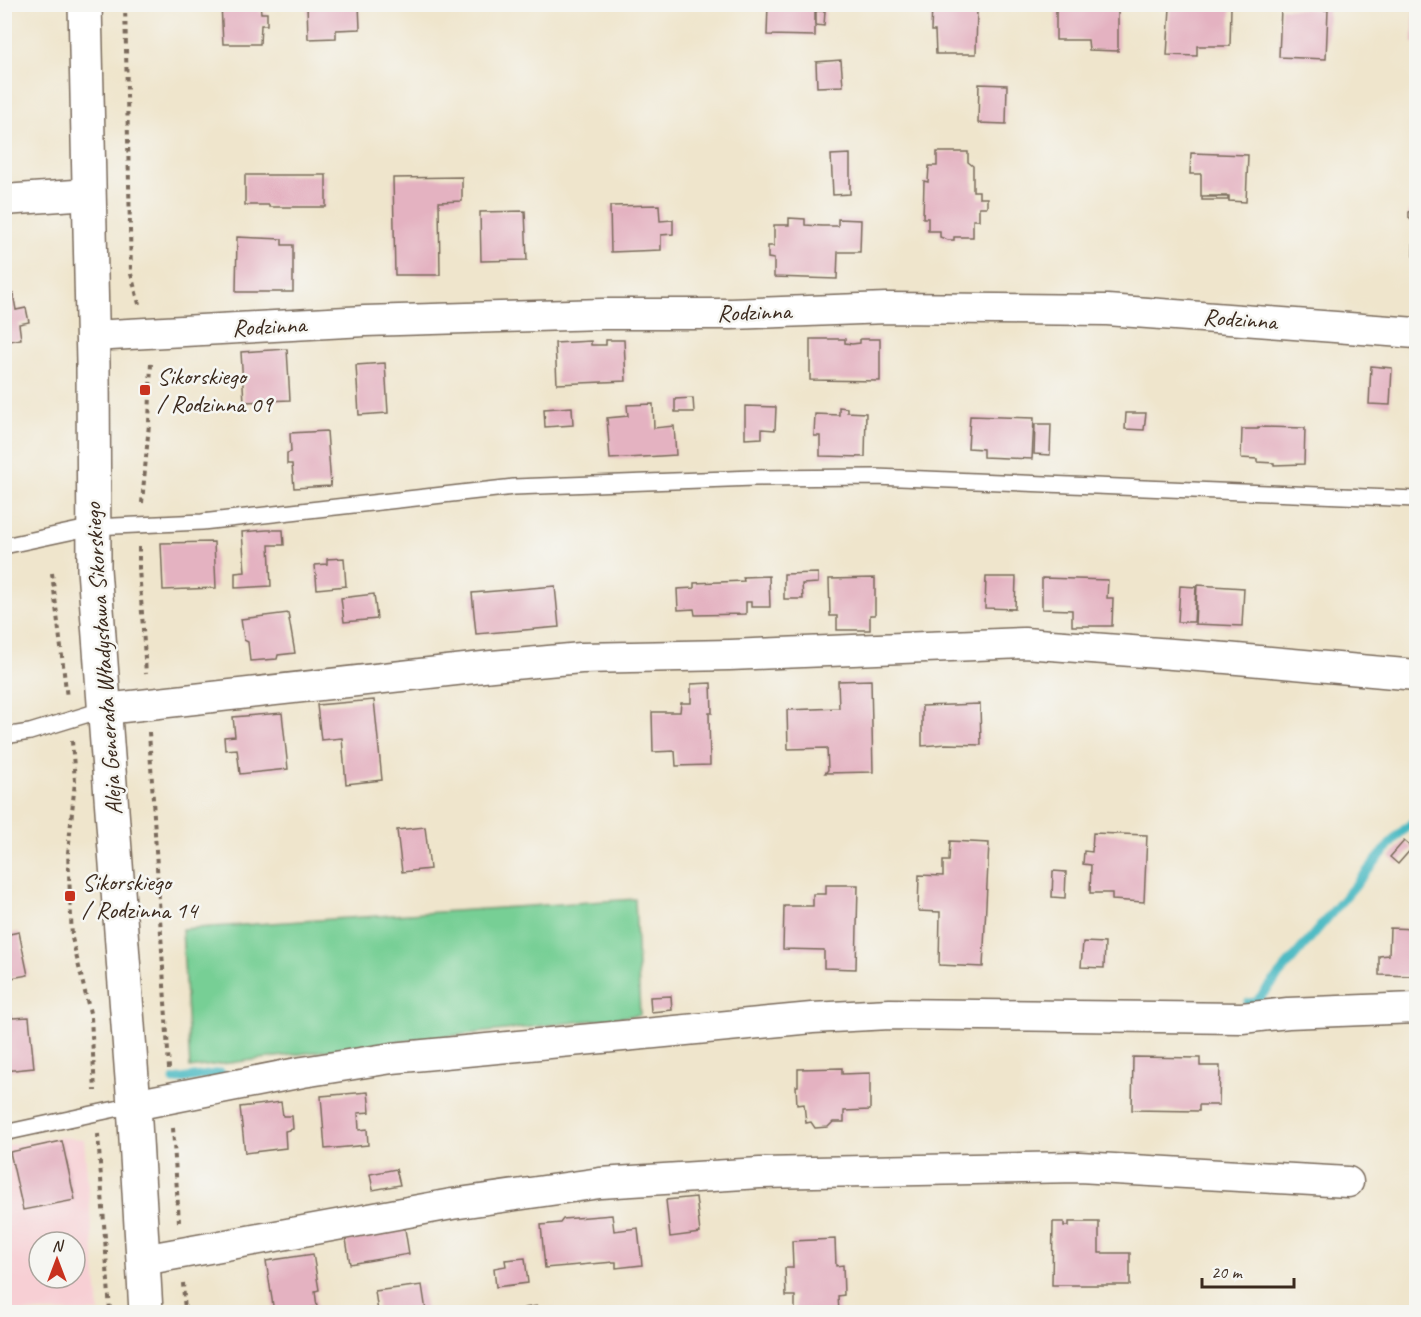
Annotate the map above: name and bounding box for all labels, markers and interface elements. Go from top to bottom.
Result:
street label: Rodzinna [716,296,794,328]
street label: Rodzinna [1202,301,1280,337]
street label: Rodzinna [231,309,309,343]
place label: Sikorskiego / Rodzinna 09 [157,361,274,419]
marker: Sikorskiego / Rodzinna 09 [138,383,152,397]
street label: Aleja Generała Władysława Sikorskiego [77,500,129,816]
place label: Sikorskiego / Rodzinna 14 [82,867,199,925]
marker: Sikorskiego / Rodzinna 14 [63,889,77,903]
north arrow [27,1230,87,1290]
text: N [52,1236,65,1256]
scale bar [1202,1251,1294,1289]
text: 20 m [1211,1261,1244,1283]

